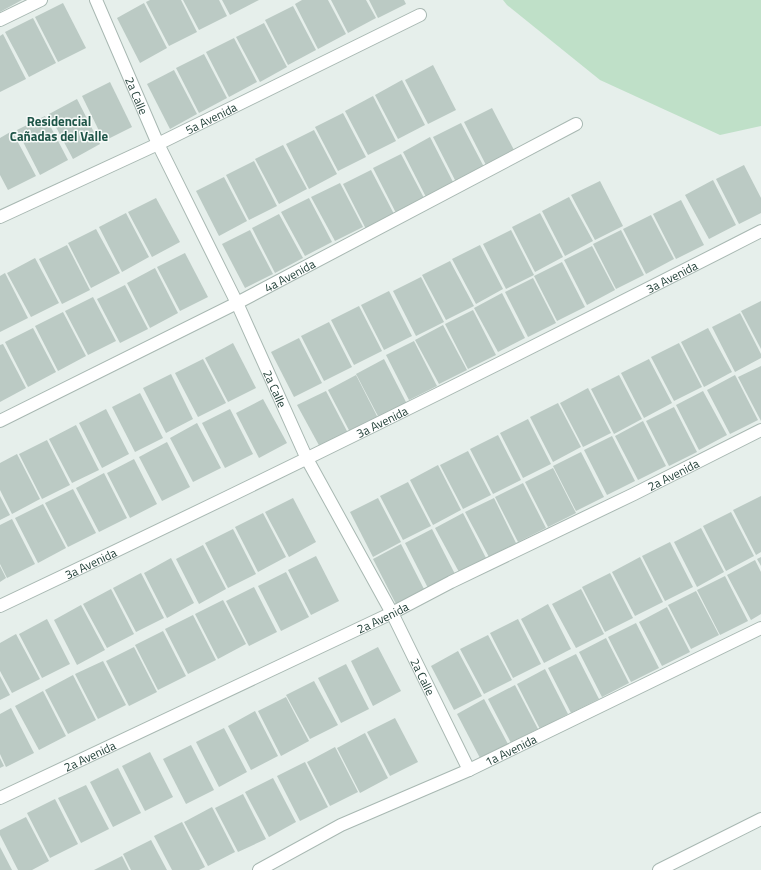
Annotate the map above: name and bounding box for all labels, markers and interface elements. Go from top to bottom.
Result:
street label: 2a Calle [121,74,154,117]
street label: 5a Avenida [182,97,240,139]
district label: Residencial Cañadas del Valle [10,111,109,146]
street label: 4a Avenida [260,254,318,297]
street label: 3a Avenida [642,256,701,298]
street label: 2a Calle [259,367,292,410]
street label: 3a Avenida [353,401,411,442]
street label: 2a Avenida [644,453,702,495]
street label: 3a Avenida [61,543,120,584]
street label: 2a Avenida [353,597,412,638]
street label: 2a Calle [406,655,440,699]
street label: 1a Avenida [481,729,540,771]
street label: 2a Avenida [60,735,119,776]

